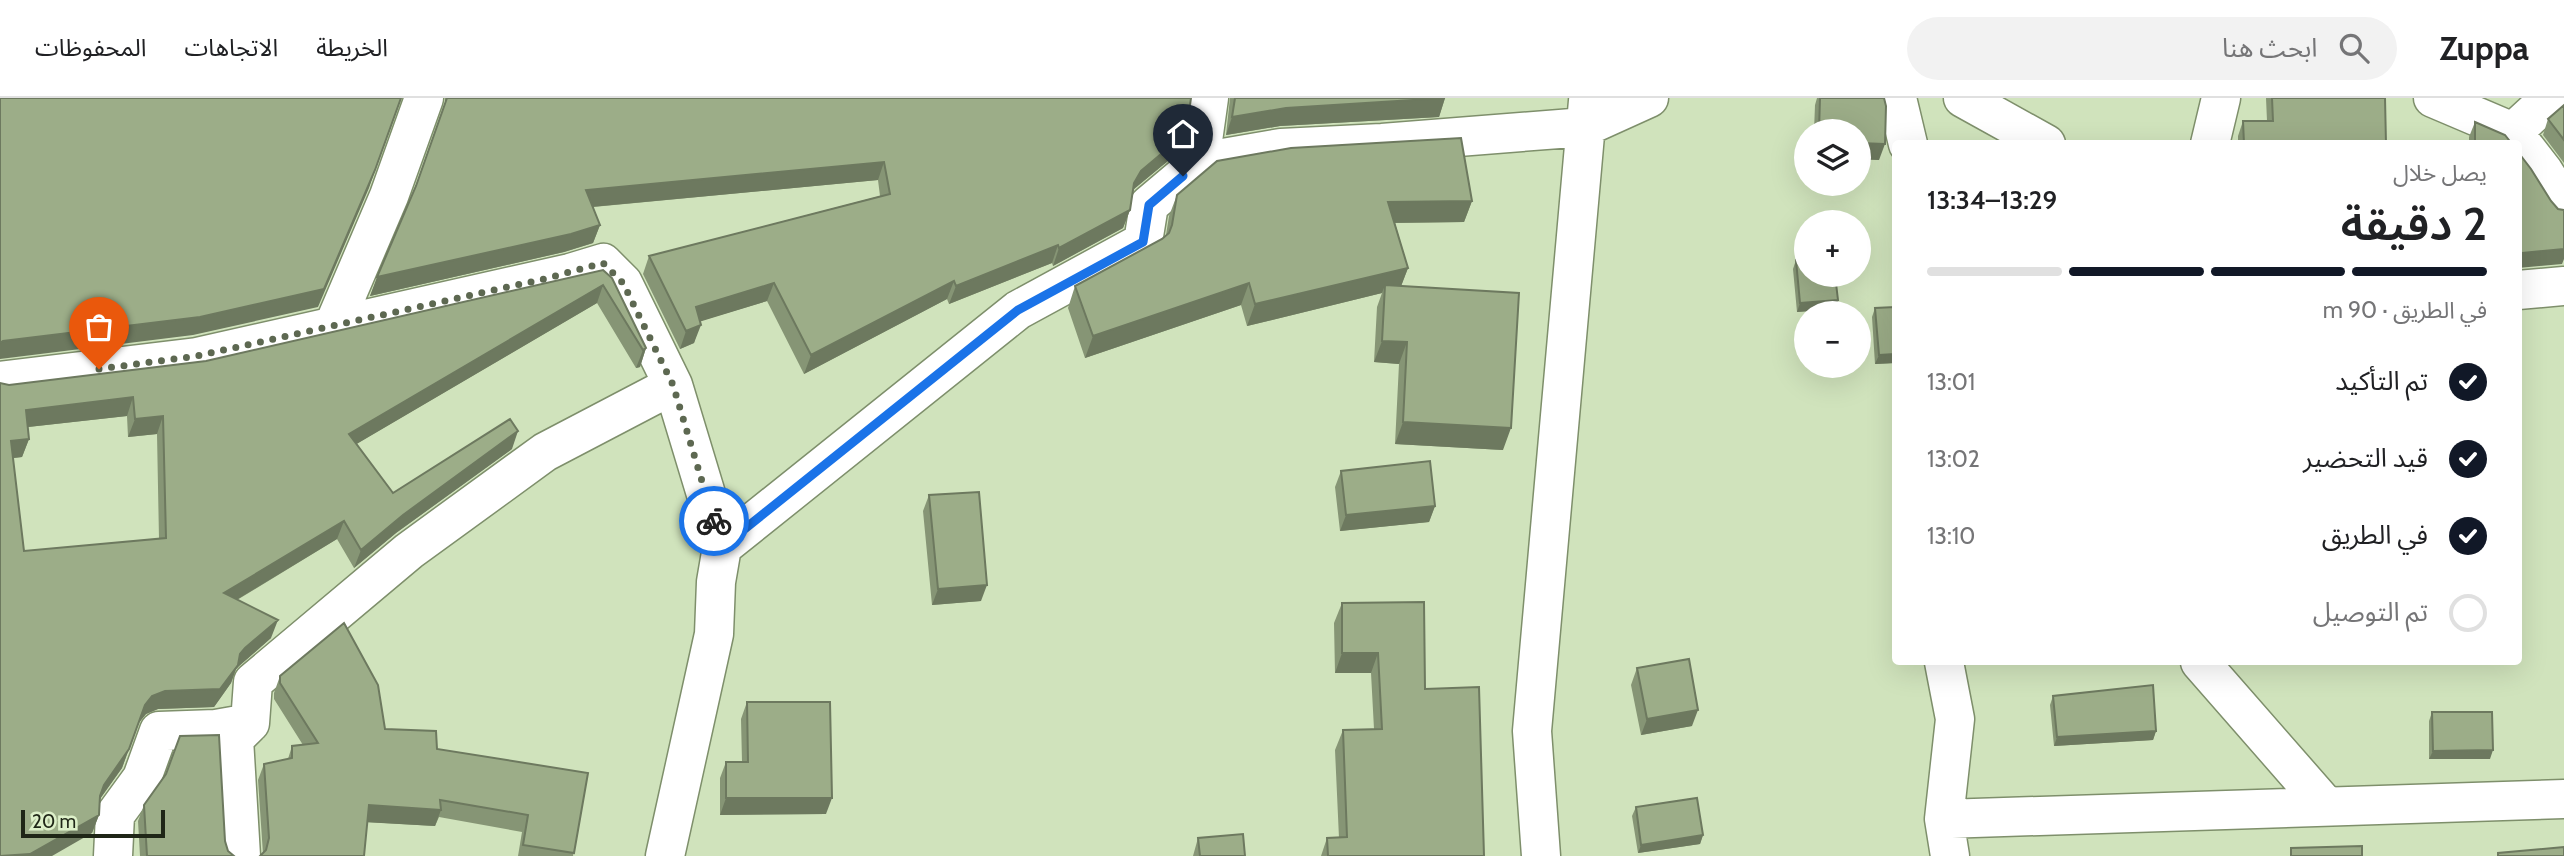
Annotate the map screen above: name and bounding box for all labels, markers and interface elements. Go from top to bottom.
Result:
search box [1907,17,2397,80]
text: Zuppa [2439,28,2529,68]
icon: search [2335,29,2373,67]
text: ابحث هنا [2222,32,2317,64]
text: المحفوظات [35,33,146,62]
text: الاتجاهات [184,33,278,62]
text: الخريطة [316,33,388,62]
pin [1153,104,1213,176]
icon: home [1164,115,1202,153]
map controls [1794,119,1871,378]
button: layers [1794,119,1871,196]
text: يصل خلال [2393,159,2487,187]
text: 13:29–13:34 [1927,184,2057,216]
text: 2 دقيقة [2341,196,2487,252]
button: + [1794,210,1871,287]
text: في الطريق · 90 m [2323,296,2487,324]
pin [69,297,129,369]
button: − [1794,301,1871,378]
icon: bag [80,308,118,346]
icon: check [2449,363,2487,401]
text: تم التأكيد [2335,365,2428,397]
text: 13:01 [1927,368,1975,396]
icon: check [2449,440,2487,478]
text: قيد التحضير [2303,442,2428,474]
text: 13:02 [1927,445,1980,473]
courier [679,486,749,556]
icon: bike [695,502,733,540]
icon: check [2449,517,2487,555]
text: في الطريق [2322,519,2428,551]
text: 13:10 [1927,522,1975,550]
text: تم التوصيل [2313,596,2428,628]
scale bar [21,807,164,839]
text: 20 m [32,810,76,833]

